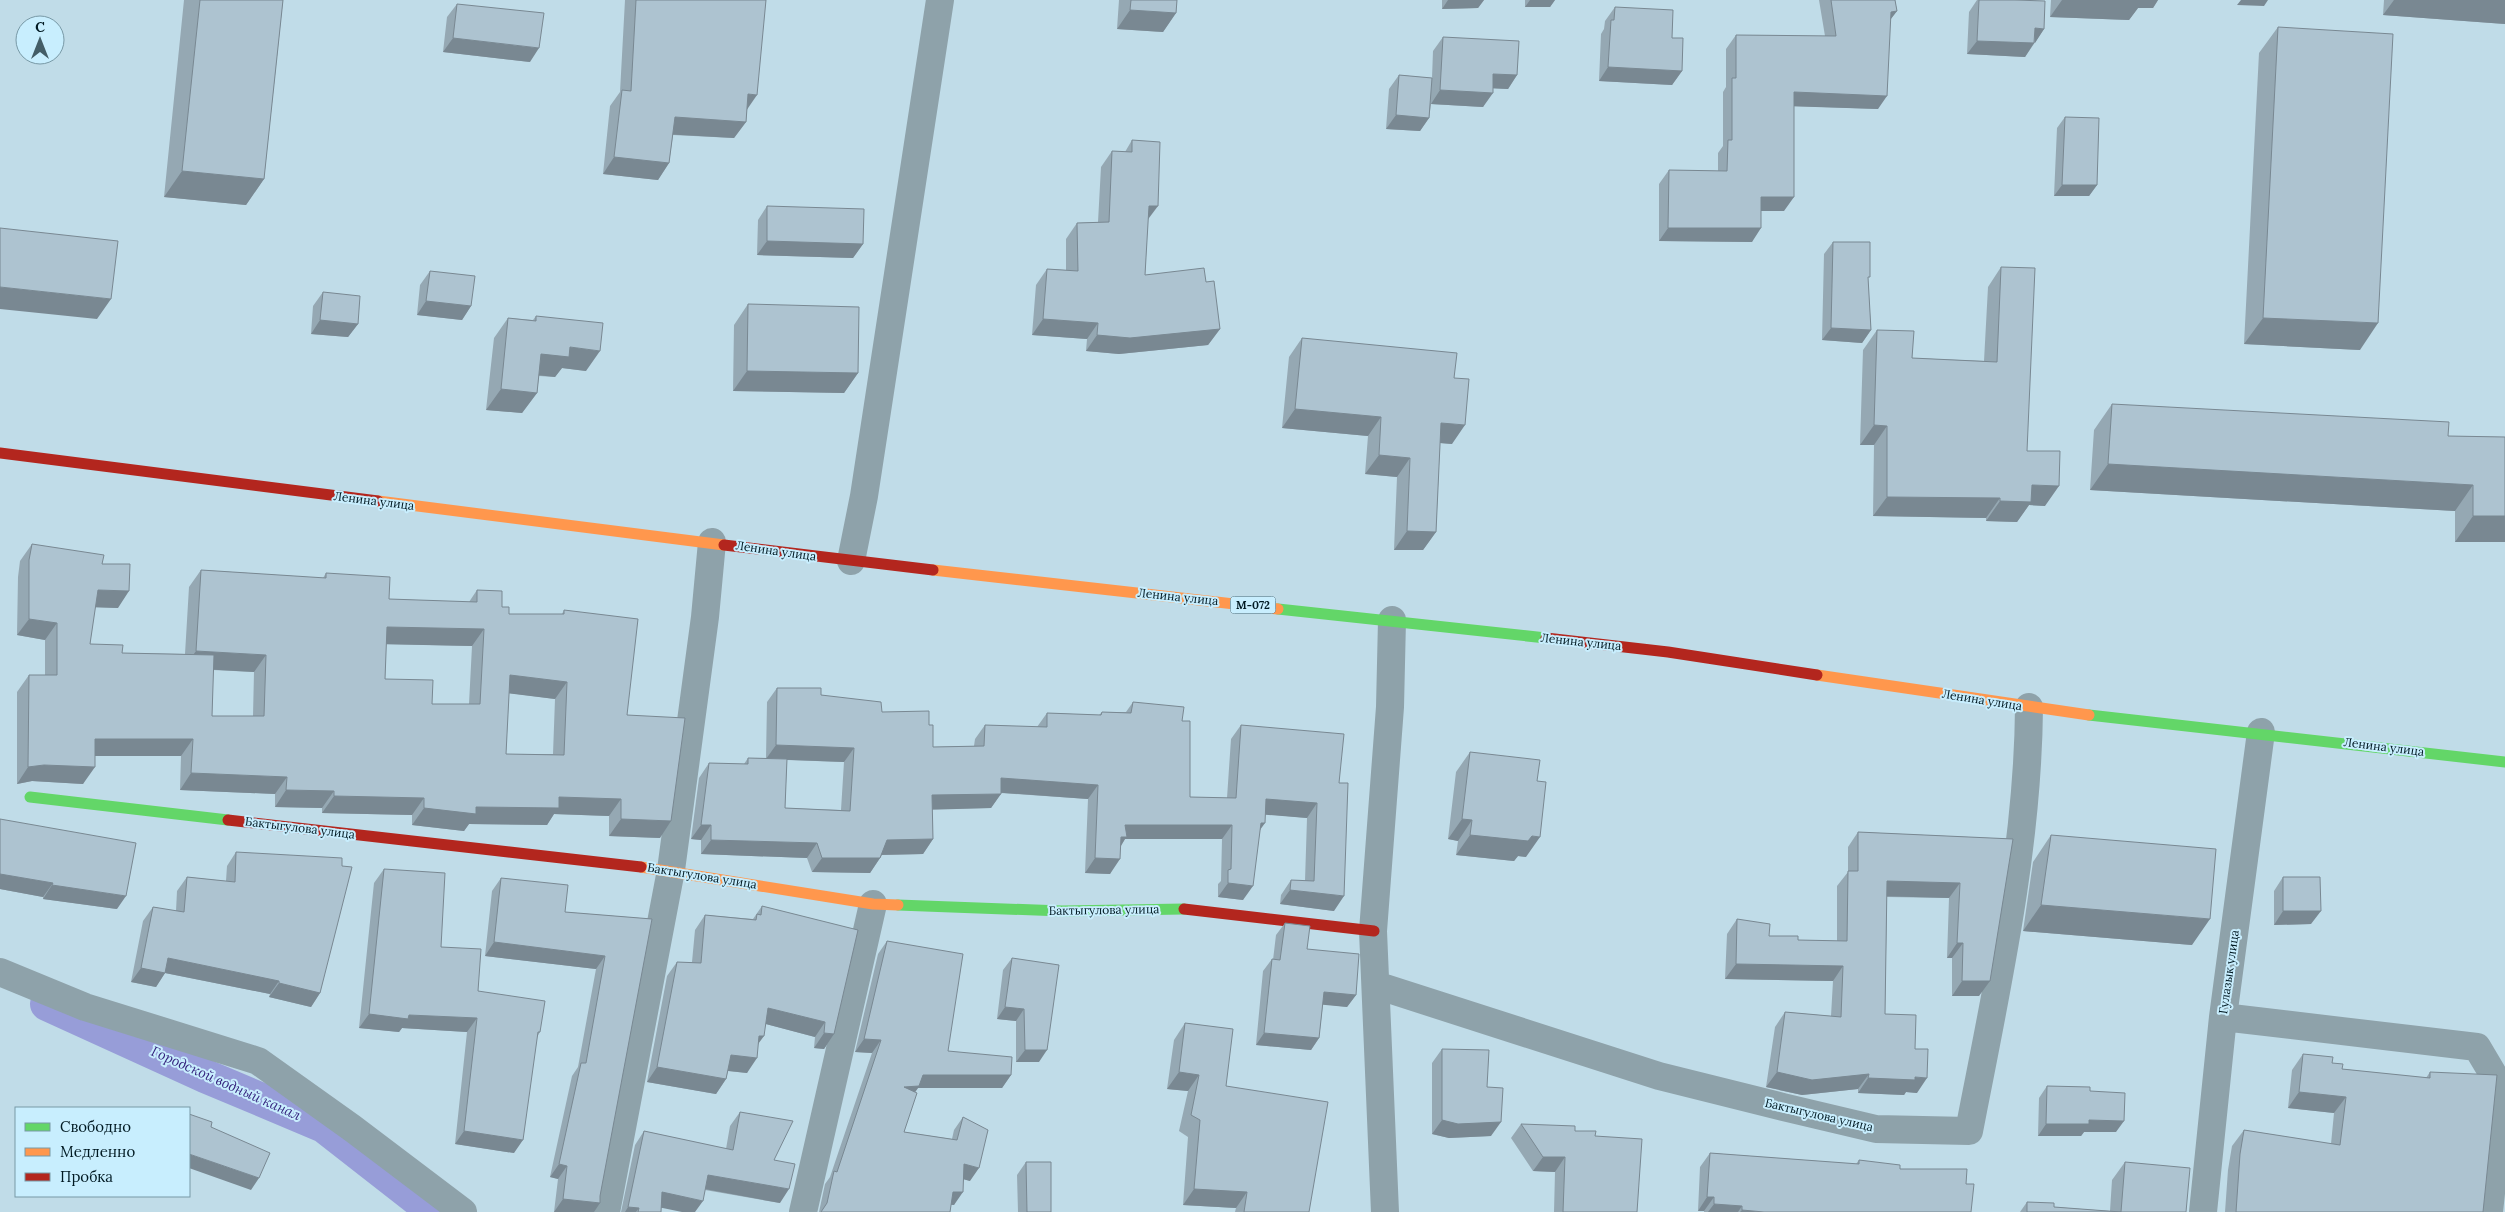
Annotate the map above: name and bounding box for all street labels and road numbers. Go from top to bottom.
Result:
street label: Ленина улица [333,488,415,513]
street label: Ленина улица [735,537,817,564]
street label: Ленина улица [1137,585,1219,608]
road number: М-072 [1230,596,1276,614]
street label: Ленина улица [1540,630,1622,653]
street label: Ленина улица [1941,686,2023,713]
street label: Ленина улица [2343,734,2425,759]
street label: Бактыгулова улица [244,813,356,842]
street label: Бактыгулова улица [646,859,758,892]
street label: Бактыгулова улица [1048,901,1160,918]
street label: Гулазык улица [2215,929,2242,1015]
street label: Бактыгулова улица [1763,1095,1875,1134]

